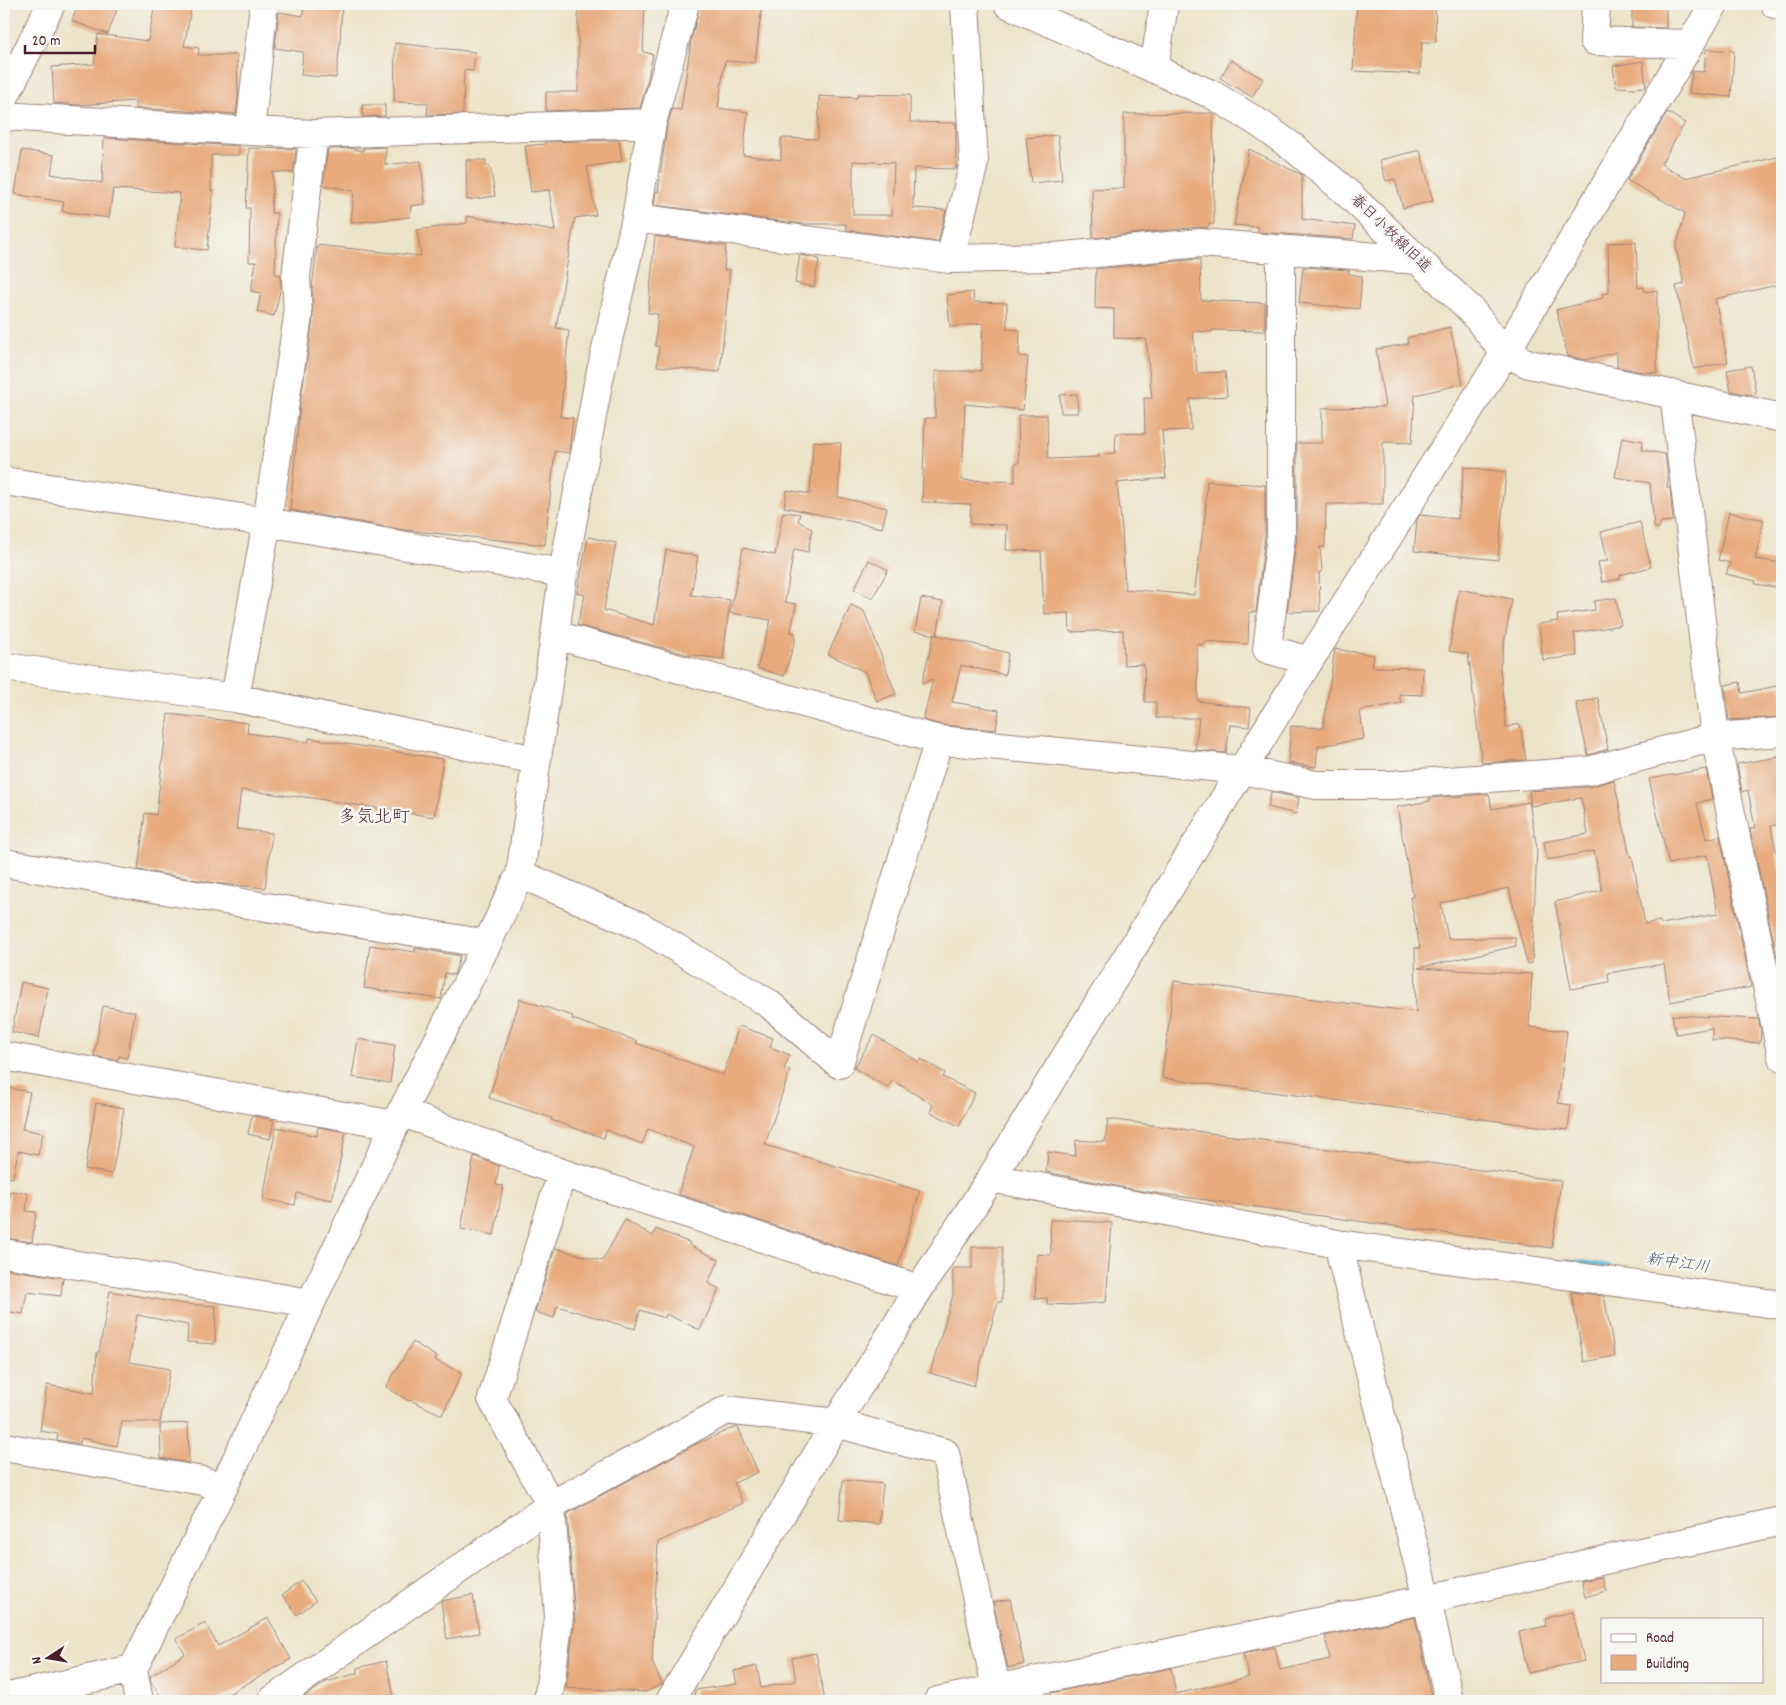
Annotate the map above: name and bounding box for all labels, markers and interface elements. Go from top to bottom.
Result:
scale bar [25,22,95,54]
text: 20 m [32,31,60,53]
street label: 春日小牧線旧道 [1345,190,1435,278]
district label: 多気北町 [338,806,410,831]
water label: 新中江川 [1645,1248,1711,1280]
legend [1601,1618,1764,1682]
text: Road [1646,1628,1674,1650]
north arrow [22,1632,72,1682]
text: Building [1646,1654,1689,1676]
text: N [27,1655,48,1666]

